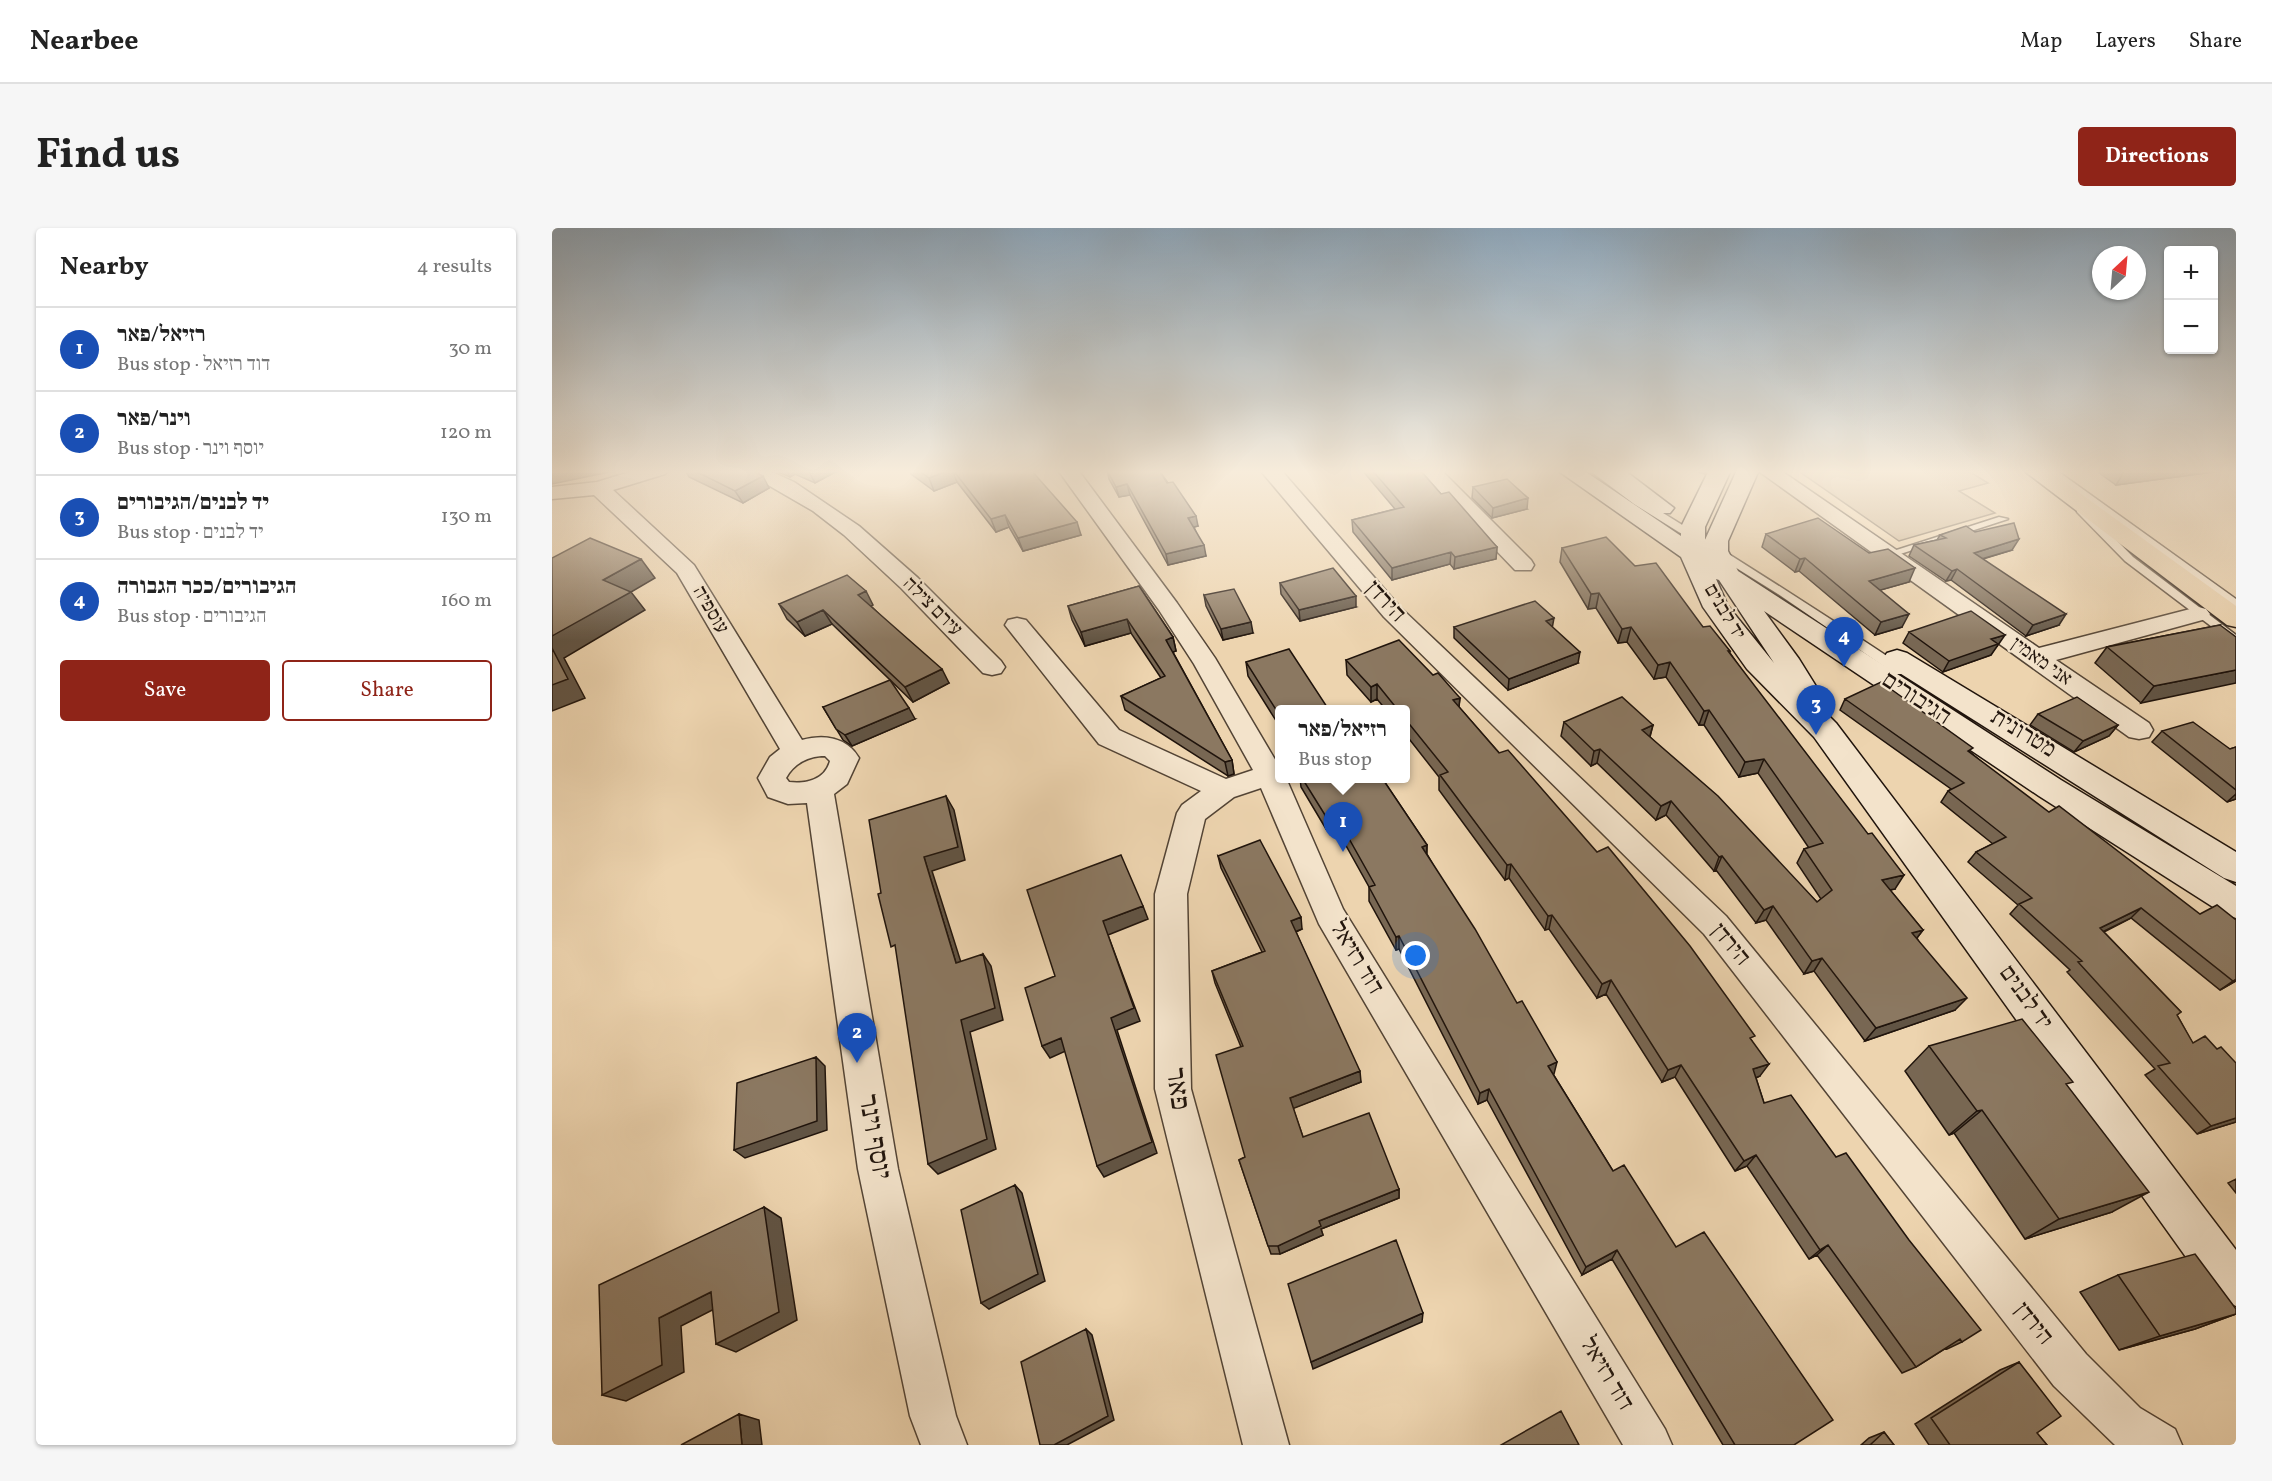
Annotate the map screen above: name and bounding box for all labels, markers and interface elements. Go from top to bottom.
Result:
text: Nearbee [30,22,139,61]
text: Map [2020,27,2062,56]
text: Layers [2095,27,2156,56]
text: Share [2189,27,2242,56]
text: Find us [36,127,180,186]
button: Directions [2078,127,2236,186]
north arrow [2092,246,2146,300]
map controls [2164,246,2218,354]
button: + [2164,246,2218,300]
text: Nearby [60,249,149,285]
text: 4 results [417,253,492,281]
button: − [2164,300,2218,354]
text: רזיאל/פאר [117,320,206,351]
text: 1 [75,335,84,363]
text: 30 m [448,335,492,363]
text: Bus stop · דוד רזיאל [117,351,270,379]
text: וינר/פאר [117,404,191,435]
text: 2 [74,419,85,447]
text: 120 m [440,419,492,447]
text: Bus stop · יוסף וינר [117,435,264,463]
text: יד לבנים/הגיבורים [117,488,269,519]
text: 3 [74,503,85,531]
text: 130 m [441,503,492,531]
text: Bus stop · יד לבנים [117,519,263,547]
street label: עירם צילה [896,571,968,643]
text: הגיבורים/ככר הגבורה [117,572,296,603]
street label: הירדן [1357,573,1413,631]
street label: יד לבנים [1696,579,1752,645]
street label: עוספיה [685,581,735,639]
text: 4 [73,587,86,615]
text: 160 m [440,587,492,615]
text: Bus stop · הגיבורים [117,603,267,631]
pin: 4 [1824,618,1864,667]
street label: אני מאמין [2005,631,2077,693]
button: Save [60,660,270,721]
button: Share [282,660,492,721]
street label: הגיבורים [1875,664,1957,734]
pin: 3 [1796,686,1836,735]
street label: מטרונית [1984,701,2062,767]
popup [1275,705,1410,783]
text: רזיאל/פאר [1298,715,1387,746]
text: Bus stop [1298,746,1372,774]
pin: 1 [1324,802,1362,852]
street label: דוד רזיאל [1321,914,1391,1002]
street label: הירדן [1702,916,1758,974]
your location [1401,941,1430,970]
street label: יד לבנים [1990,959,2060,1037]
pin: 2 [838,1014,876,1063]
street label: פאר [1155,1065,1199,1113]
street label: יוסף וינר [847,1091,901,1183]
street label: הירדן [2005,1295,2061,1353]
street label: דוד רזיאל [1571,1330,1641,1418]

